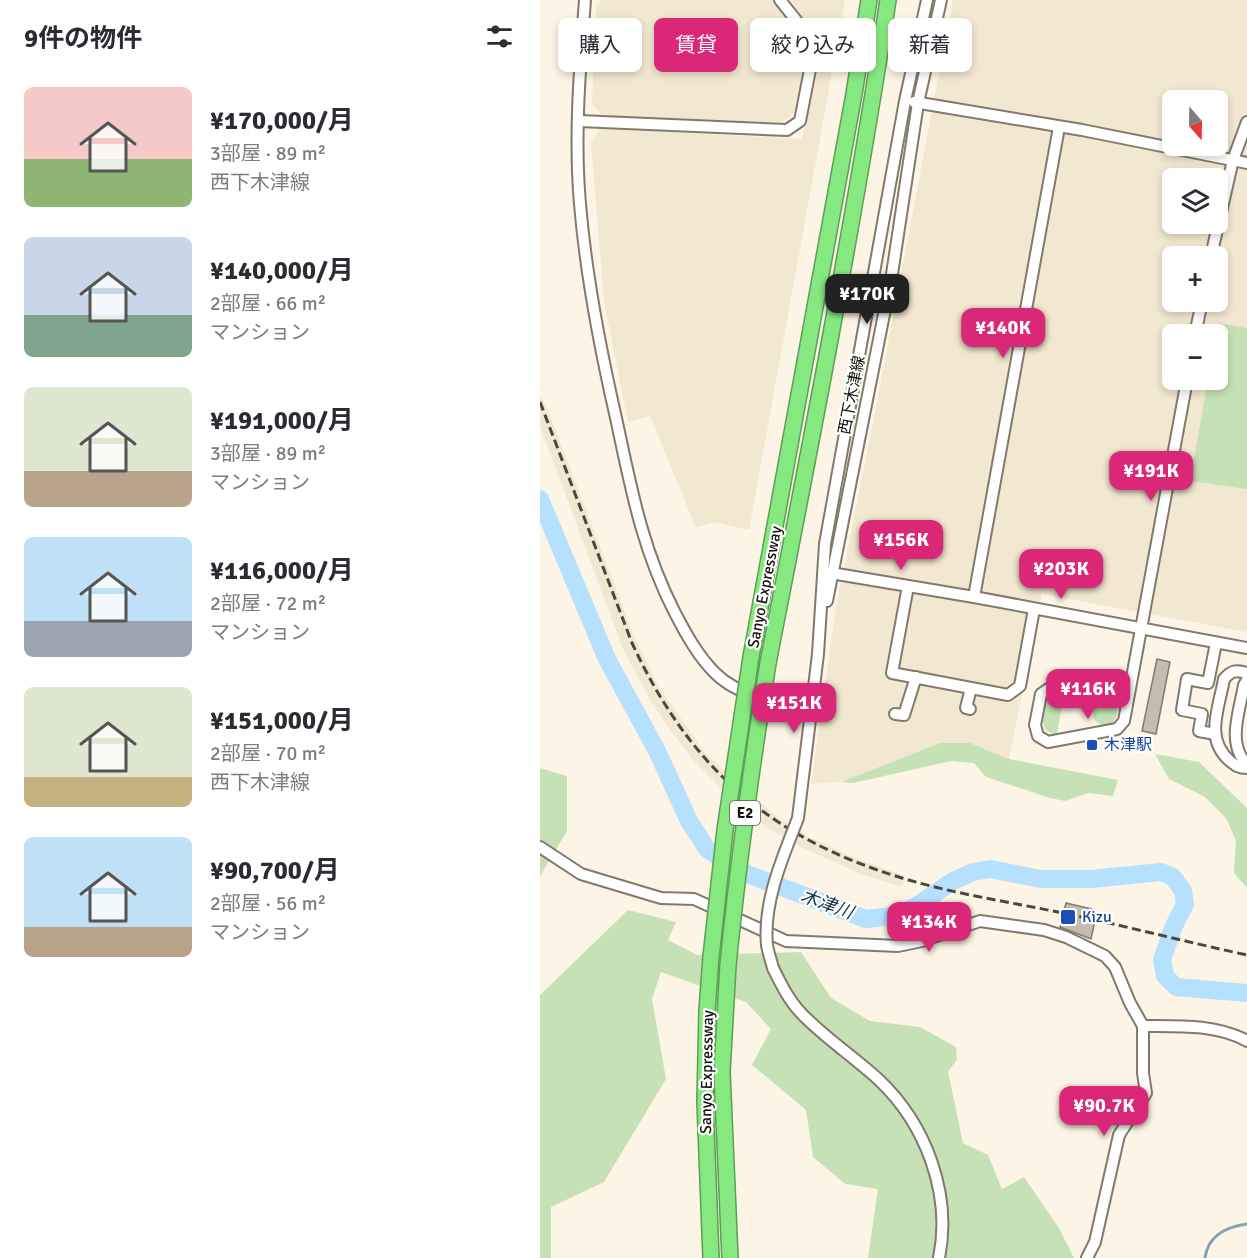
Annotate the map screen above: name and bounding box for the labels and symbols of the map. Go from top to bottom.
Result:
north arrow [1162,90,1228,156]
pin: ¥170K [825,274,909,325]
pin: ¥140K [961,308,1045,359]
street label: 西下木津線 [835,354,869,436]
pin: ¥191K [1109,451,1193,502]
pin: ¥156K [859,520,943,571]
street label: Sanyo Expressway [743,524,787,650]
pin: ¥203K [1019,549,1103,600]
pin: ¥116K [1046,669,1130,720]
pin: ¥151K [752,683,836,734]
place label: 木津駅 [1104,735,1152,755]
marker: 木津駅 [1085,738,1099,752]
road number: E2 [730,801,760,825]
water label: 木津川 [798,884,858,924]
pin: ¥134K [887,902,971,953]
place label: Kizu [1082,907,1112,927]
marker: Kizu [1059,908,1077,926]
street label: Sanyo Expressway [696,1009,718,1134]
pin: ¥90.7K [1055,1086,1153,1137]

